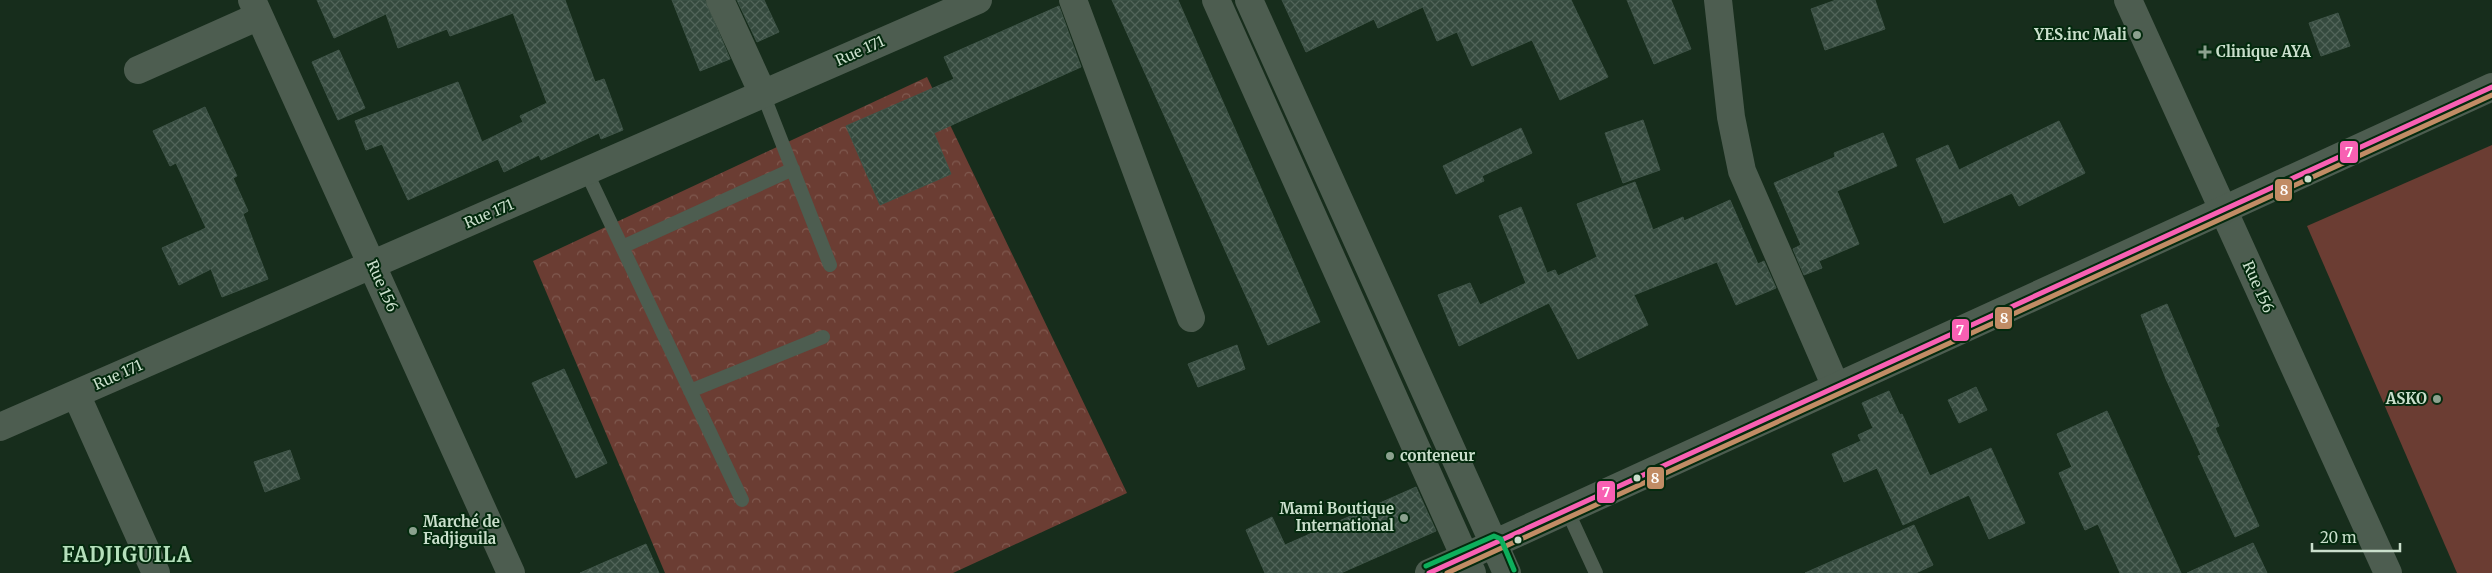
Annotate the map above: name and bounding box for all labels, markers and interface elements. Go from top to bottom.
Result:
place label: YES.inc Mali [2033,25,2127,44]
marker: YES.inc Mali [2131,29,2143,41]
street label: Rue 171 [832,31,888,70]
place label: Clinique AYA [2216,42,2311,61]
marker: Clinique AYA [2198,45,2212,59]
line badge: 7 [2339,140,2359,164]
text: 7 [2345,143,2353,161]
unlabelled marker [2303,174,2313,184]
line badge: 8 [2274,178,2293,202]
text: 8 [2280,181,2289,199]
street label: Rue 171 [461,195,517,232]
street label: Rue 156 [363,257,402,315]
street label: Rue 156 [2239,258,2278,316]
line badge: 8 [1994,306,2013,330]
text: 8 [2000,309,2009,327]
line badge: 7 [1951,318,1970,342]
text: 7 [1956,321,1964,339]
street label: Rue 171 [90,355,146,394]
place label: ASKO [2385,389,2427,408]
marker: ASKO [2431,393,2443,405]
place label: conteneur [1400,446,1475,465]
marker: conteneur [1384,450,1396,462]
line badge: 8 [1646,466,1665,490]
text: 8 [1651,469,1660,487]
unlabelled marker [1632,473,1642,483]
line badge: 7 [1596,480,1616,504]
text: 7 [1602,483,1610,501]
place label: Mami Boutique International [1280,499,1394,535]
place label: Marché de Fadjiguila [423,512,500,548]
marker: Mami Boutique International [1398,512,1410,524]
scale bar [2312,520,2400,552]
marker: Marché de Fadjiguila [407,525,419,537]
text: 20 m [2320,528,2357,547]
unlabelled marker [1513,535,1523,545]
district label: FADJIGUILA [62,542,192,567]

